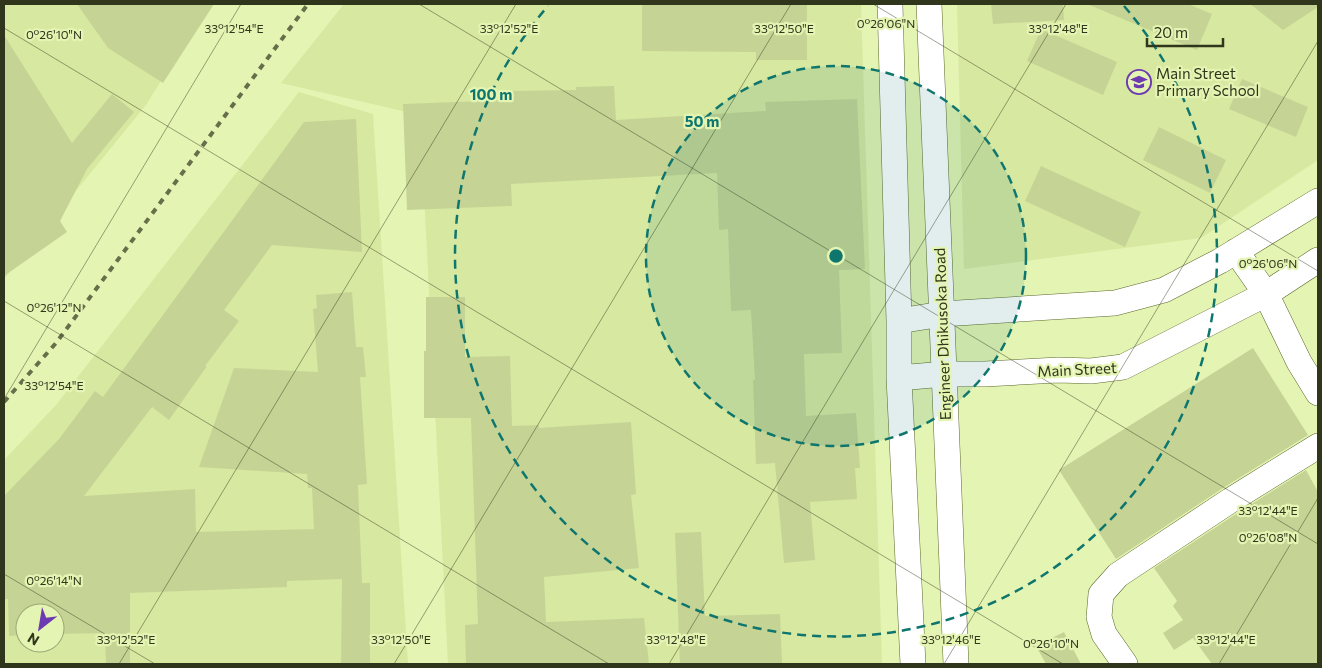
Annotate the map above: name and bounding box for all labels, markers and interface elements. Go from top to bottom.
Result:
scale bar [1147,15,1223,47]
text: 0°26'06"N [857,16,915,30]
text: 33°12'54"E [204,21,264,35]
text: 33°12'52"E [480,21,538,35]
text: 33°12'50"E [754,21,814,35]
text: 33°12'48"E [1028,21,1088,35]
text: 20 m [1154,23,1188,41]
text: 0°26'10"N [26,27,82,41]
place label: Main Street Primary School [1156,64,1259,99]
school or university icon: Main Street Primary School [1126,69,1152,95]
text: 100 m [470,85,512,103]
text: 50 m [685,112,719,130]
centre of rings [827,247,845,265]
street label: Engineer Dhikusoka Road [930,248,954,420]
text: 0°26'06"N [1239,256,1297,270]
text: 0°26'12"N [26,300,82,314]
street label: Main Street [1037,358,1117,380]
text: 33°12'54"E [24,378,84,392]
text: 33°12'44"E [1238,503,1298,517]
text: 0°26'08"N [1239,530,1297,544]
text: 0°26'14"N [26,573,82,587]
north arrow [15,603,65,653]
text: N [24,630,42,650]
text: 33°12'52"E [97,632,155,646]
text: 33°12'50"E [371,632,431,646]
text: 33°12'48"E [646,632,706,646]
text: 33°12'46"E [921,632,981,646]
text: 33°12'44"E [1196,632,1256,646]
text: 0°26'10"N [1023,636,1079,650]

